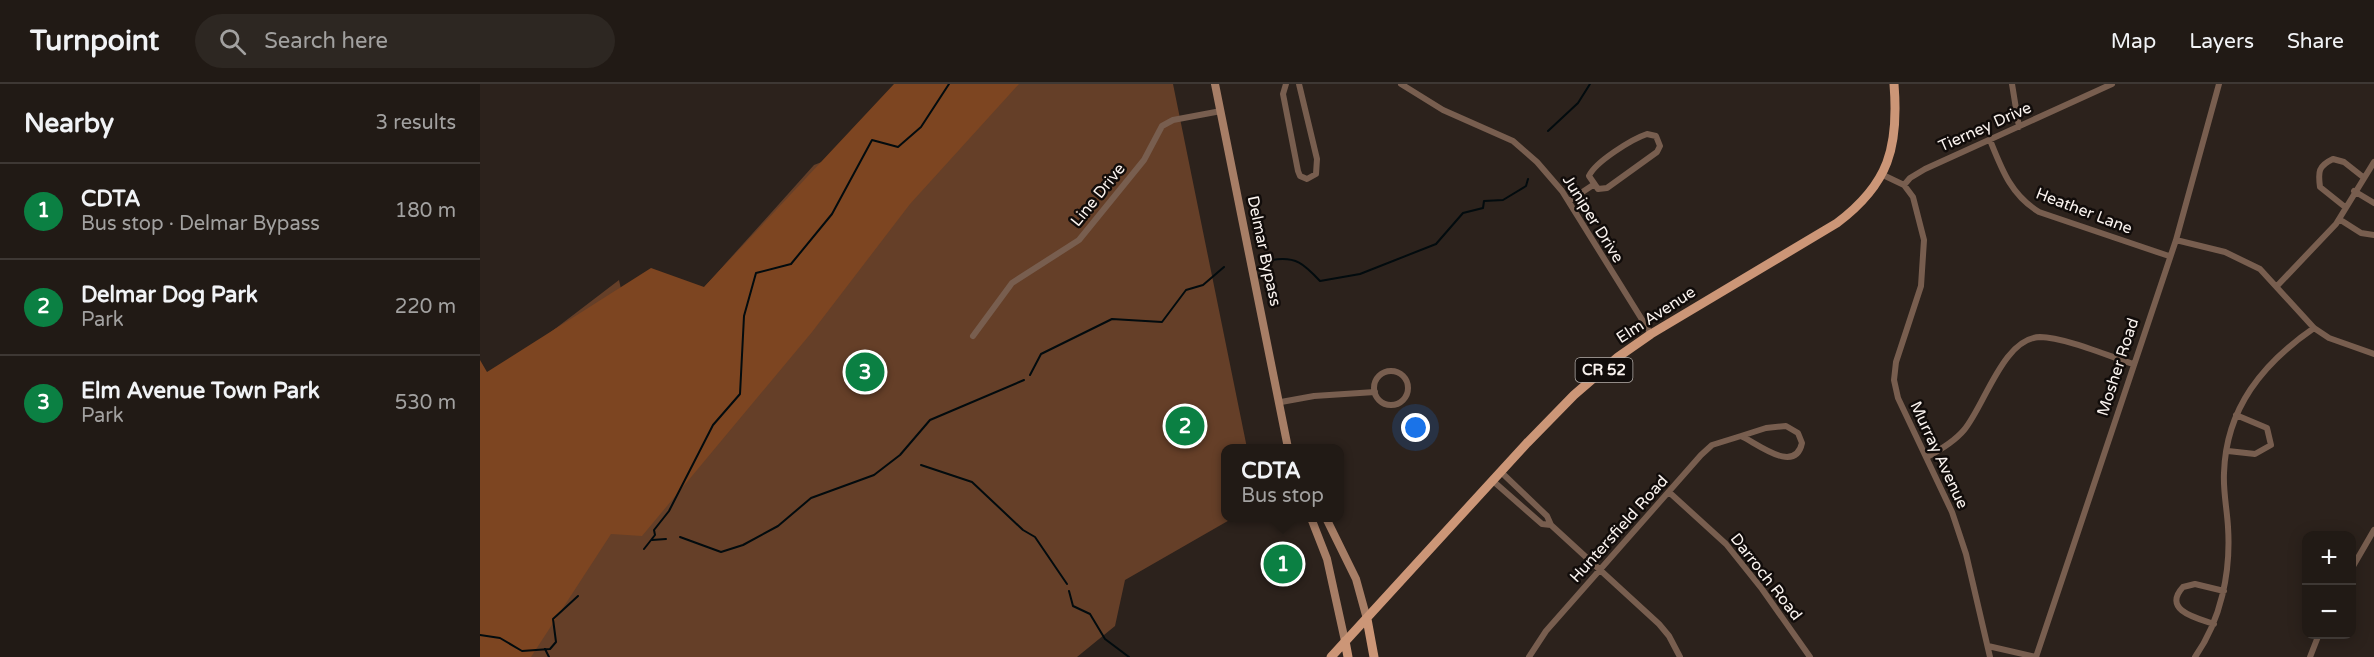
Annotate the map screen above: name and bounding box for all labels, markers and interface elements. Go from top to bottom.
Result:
search box [195,14,615,68]
text: Turnpoint [30,24,159,58]
icon: search [216,25,249,58]
text: Search here [264,28,388,54]
text: Map [2111,29,2156,54]
text: Layers [2189,29,2254,54]
text: Share [2287,29,2344,54]
street label: Tierney Drive [1935,98,2035,156]
text: Nearby [24,108,114,139]
text: 3 results [376,111,456,135]
street label: Line Drive [1066,159,1130,231]
street label: Juniper Drive [1558,171,1628,267]
street label: Heather Lane [2033,183,2135,239]
text: CDTA [81,186,141,212]
street label: Delmar Bypass [1243,194,1285,308]
text: 1 [37,199,50,223]
text: 180 m [395,199,456,223]
text: Bus stop · Delmar Bypass [81,212,320,236]
text: Delmar Dog Park [81,282,258,308]
street label: Elm Avenue [1613,282,1699,348]
text: 2 [37,295,50,319]
text: 220 m [395,295,456,319]
text: Park [81,308,124,332]
street label: Mosher Road [2093,315,2143,419]
pin: 3 [846,350,884,394]
road number: CR 52 [1576,358,1632,382]
text: Elm Avenue Town Park [81,378,320,404]
text: 3 [37,391,50,415]
text: 530 m [395,391,456,415]
street label: Murray Avenue [1905,398,1973,512]
text: Park [81,404,124,428]
pin: 2 [1166,404,1204,448]
your location [1401,413,1430,442]
popup [1221,444,1344,522]
text: CDTA [1241,458,1301,484]
street label: Huntersfield Road [1565,471,1673,587]
text: Bus stop [1241,484,1324,508]
street label: Darroch Road [1726,529,1806,625]
map controls [2302,531,2356,639]
button: + [2302,531,2356,585]
pin: 1 [1264,542,1302,586]
button: − [2302,585,2356,639]

